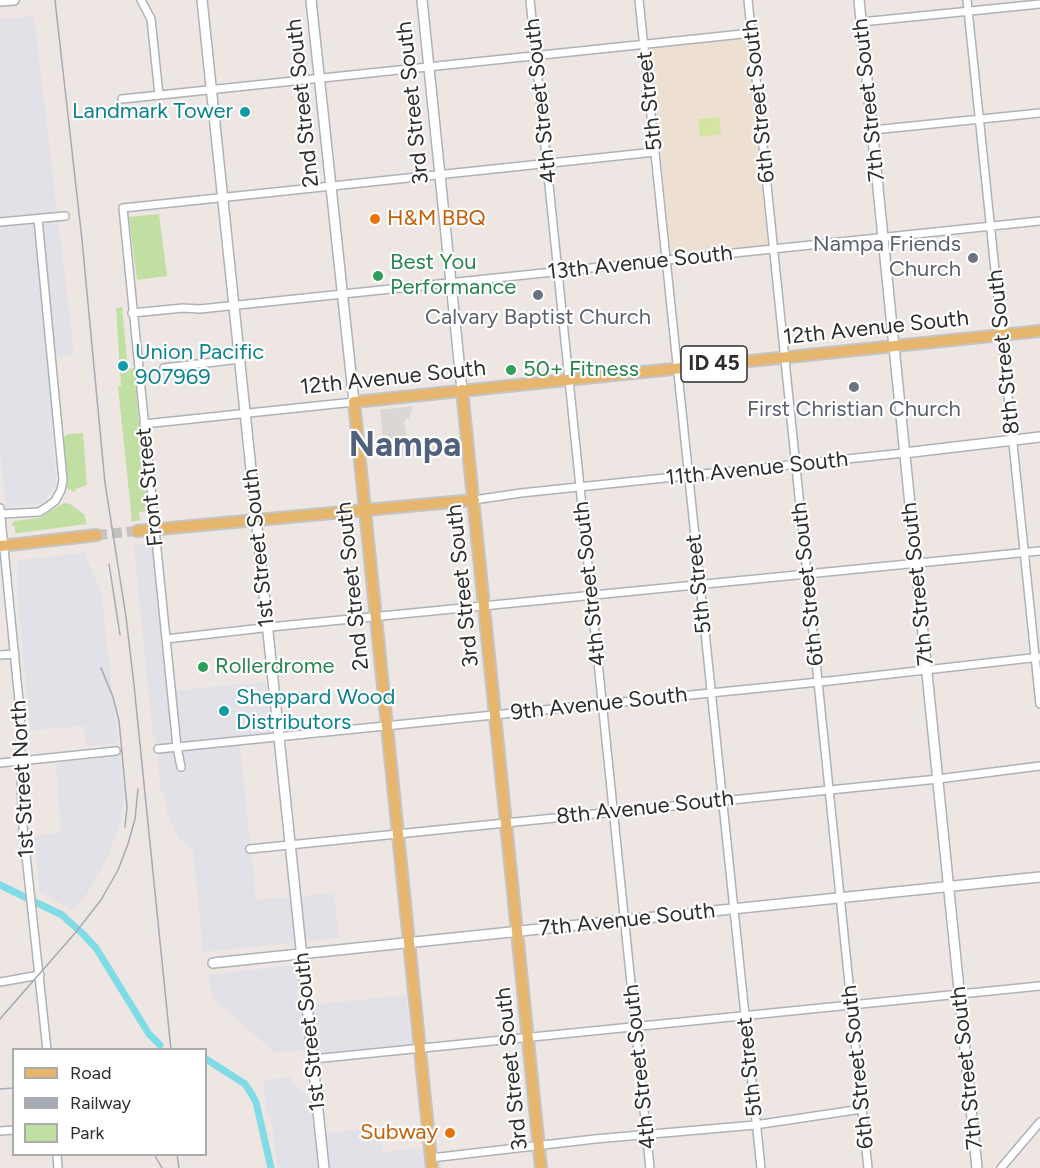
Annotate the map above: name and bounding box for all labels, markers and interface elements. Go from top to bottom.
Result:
street label: 4th Street South [519,17,563,185]
street label: 7th Street South [847,17,891,183]
street label: 2nd Street South [281,18,325,188]
street label: 6th Street South [737,18,781,184]
street label: 3rd Street South [391,20,435,186]
street label: 5th Street [632,50,668,152]
place label: Landmark Tower [72,99,233,125]
marker: Landmark Tower [238,105,252,119]
place label: H&M BBQ [387,206,486,232]
marker: H&M BBQ [368,212,382,226]
place label: Nampa Friends Church [813,232,961,284]
street label: 13th Avenue South [546,240,734,286]
place label: Best You Performance [390,250,516,302]
marker: Nampa Friends Church [966,251,980,265]
street label: 8th Street South [982,268,1026,436]
marker: Best You Performance [371,269,385,283]
marker: Calvary Baptist Church [531,288,545,302]
place label: Calvary Baptist Church [425,305,651,331]
street label: 12th Avenue South [782,305,970,351]
place label: Union Pacific 907969 [135,340,264,392]
road number: ID 45 [681,346,747,382]
street label: 12th Avenue South [299,355,487,401]
place label: 50+ Fitness [523,357,639,383]
marker: Union Pacific 907969 [116,359,130,373]
marker: 50+ Fitness [504,363,518,377]
marker: First Christian Church [847,380,861,394]
place label: First Christian Church [747,397,961,423]
street label: Front Street [131,426,169,548]
district label: Nampa [349,426,461,466]
street label: 11th Avenue South [665,446,849,492]
street label: 1st Street South [238,467,280,629]
street label: 4th Street South [568,500,612,668]
street label: 2nd Street South [331,501,375,671]
street label: 6th Street South [786,501,830,667]
street label: 7th Street South [896,501,940,667]
street label: 3rd Street South [441,503,485,669]
street label: 5th Street [681,533,717,635]
place label: Rollerdrome [215,654,334,680]
marker: Rollerdrome [196,660,210,674]
street label: 9th Avenue South [509,682,689,726]
place label: Sheppard Wood Distributors [236,685,395,736]
street label: 1st Street North [6,699,40,859]
marker: Sheppard Wood Distributors [217,704,231,718]
street label: 8th Avenue South [555,786,735,830]
street label: 7th Avenue South [538,898,716,942]
street label: 1st Street South [289,951,331,1113]
street label: 4th Street South [618,983,662,1151]
street label: 6th Street South [836,984,880,1150]
street label: 7th Street South [945,985,989,1151]
street label: 3rd Street South [490,986,534,1152]
street label: 5th Street [732,1016,768,1118]
legend [12,1048,207,1156]
text: Road [70,1062,111,1084]
text: Railway [70,1092,131,1114]
place label: Subway [360,1120,438,1146]
text: Park [70,1122,104,1144]
marker: Subway [443,1126,457,1140]

